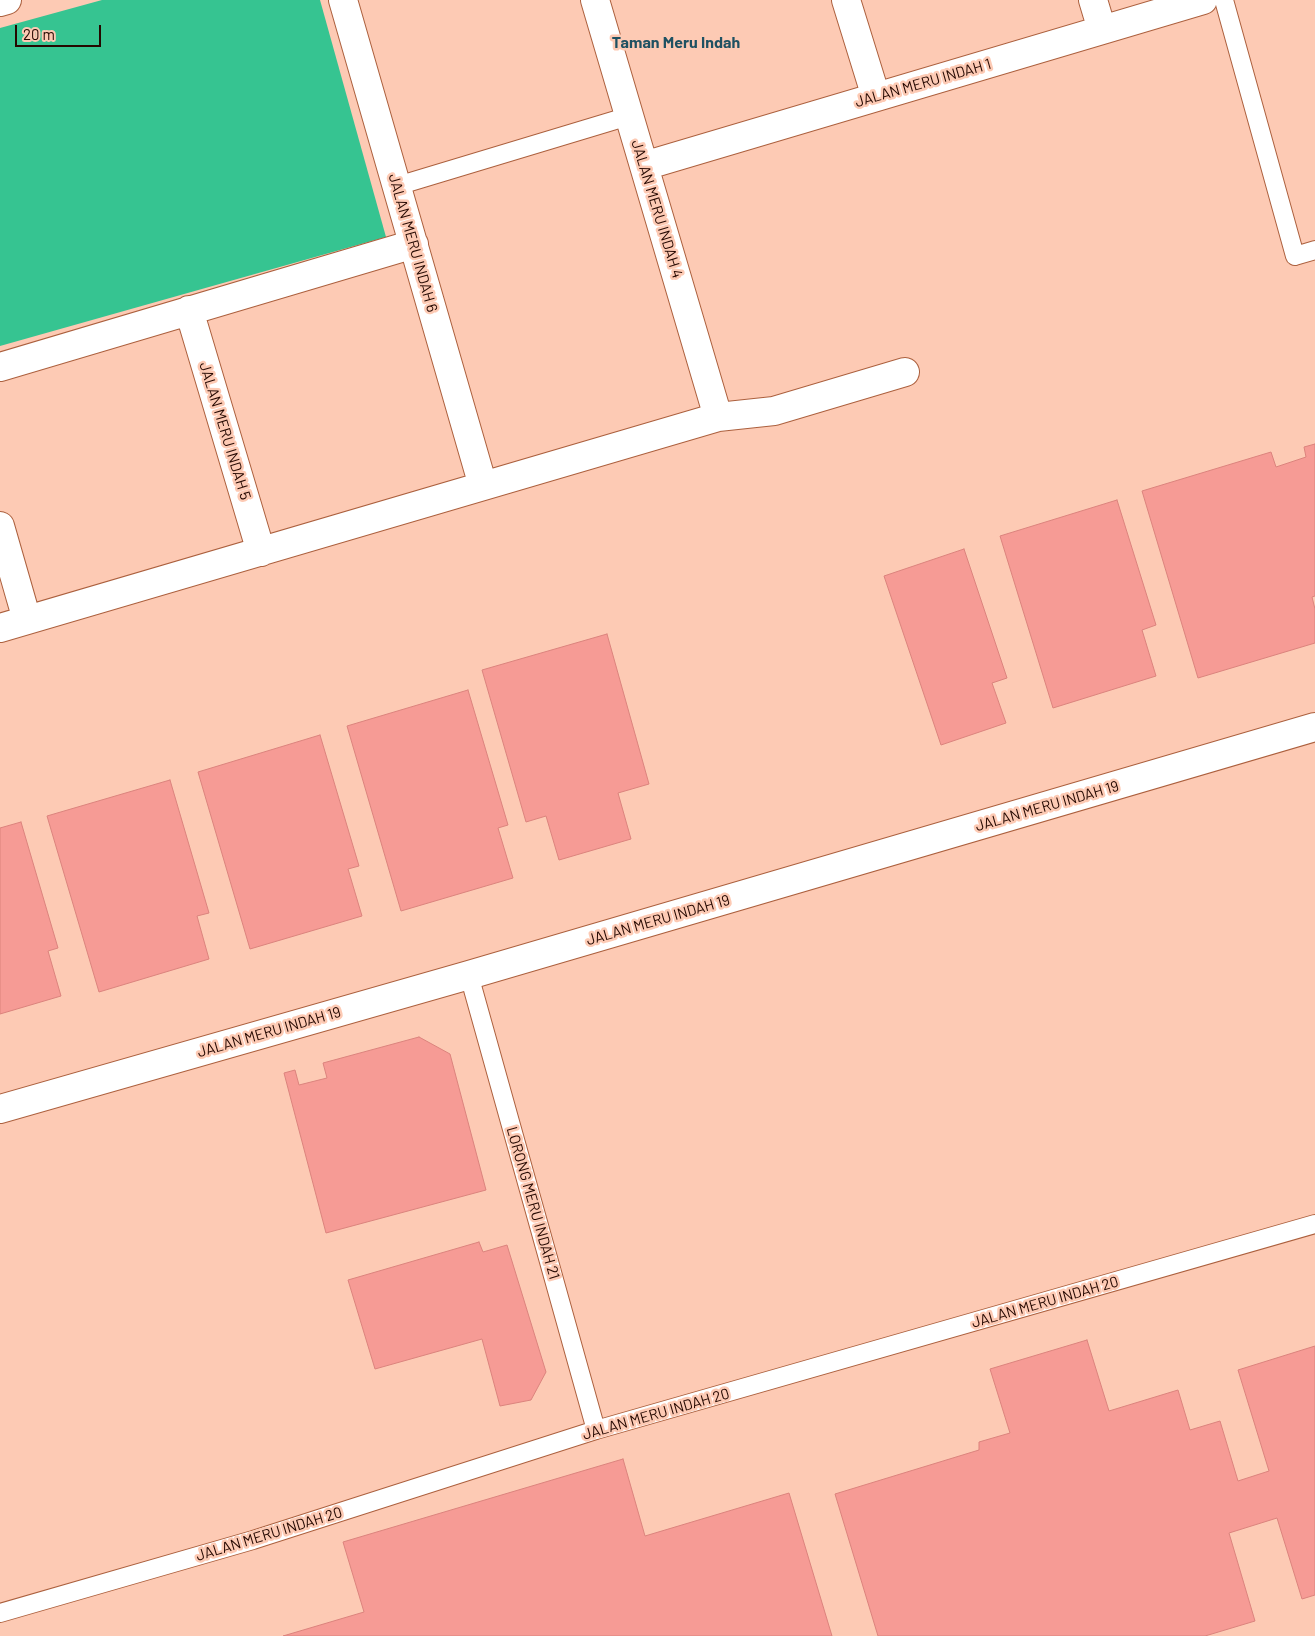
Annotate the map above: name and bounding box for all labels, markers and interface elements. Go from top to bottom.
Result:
scale bar [18,15,104,47]
text: 20 m [23,25,55,43]
district label: Taman Meru Indah [612,33,740,53]
street label: JALAN MERU INDAH 1 [853,55,993,111]
street label: JALAN MERU INDAH 4 [627,138,687,280]
street label: JALAN MERU INDAH 6 [385,172,441,314]
street label: JALAN MERU INDAH 5 [195,360,255,502]
street label: JALAN MERU INDAH 19 [973,777,1121,835]
street label: JALAN MERU INDAH 19 [584,891,732,949]
street label: JALAN MERU INDAH 19 [195,1003,343,1061]
street label: LORONG MERU INDAH 21 [503,1125,563,1281]
street label: JALAN MERU INDAH 20 [970,1272,1120,1332]
street label: JALAN MERU INDAH 20 [581,1384,731,1444]
street label: JALAN MERU INDAH 20 [194,1503,344,1565]

